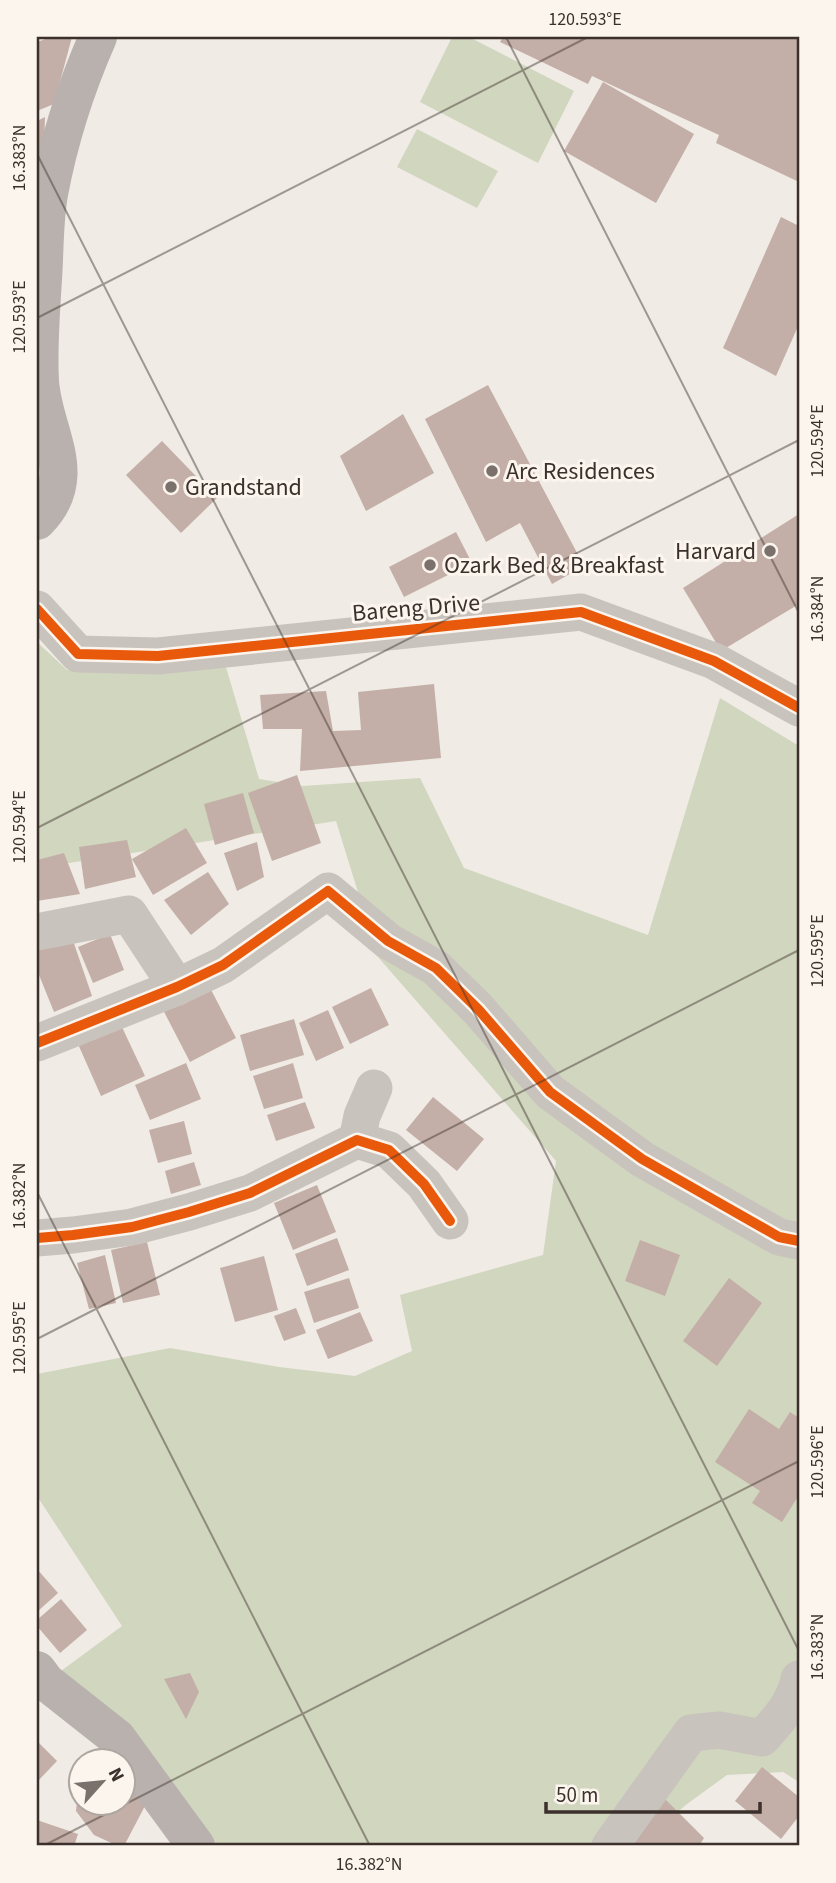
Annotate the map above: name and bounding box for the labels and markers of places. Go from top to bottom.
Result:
place label: Arc Residences [506,454,655,489]
marker: Arc Residences [484,463,500,479]
place label: Grandstand [185,470,302,505]
marker: Grandstand [163,479,179,495]
place label: Harvard [675,534,756,569]
marker: Harvard [762,543,778,559]
place label: Ozark Bed & Breakfast [444,548,664,583]
marker: Ozark Bed & Breakfast [422,557,438,573]

